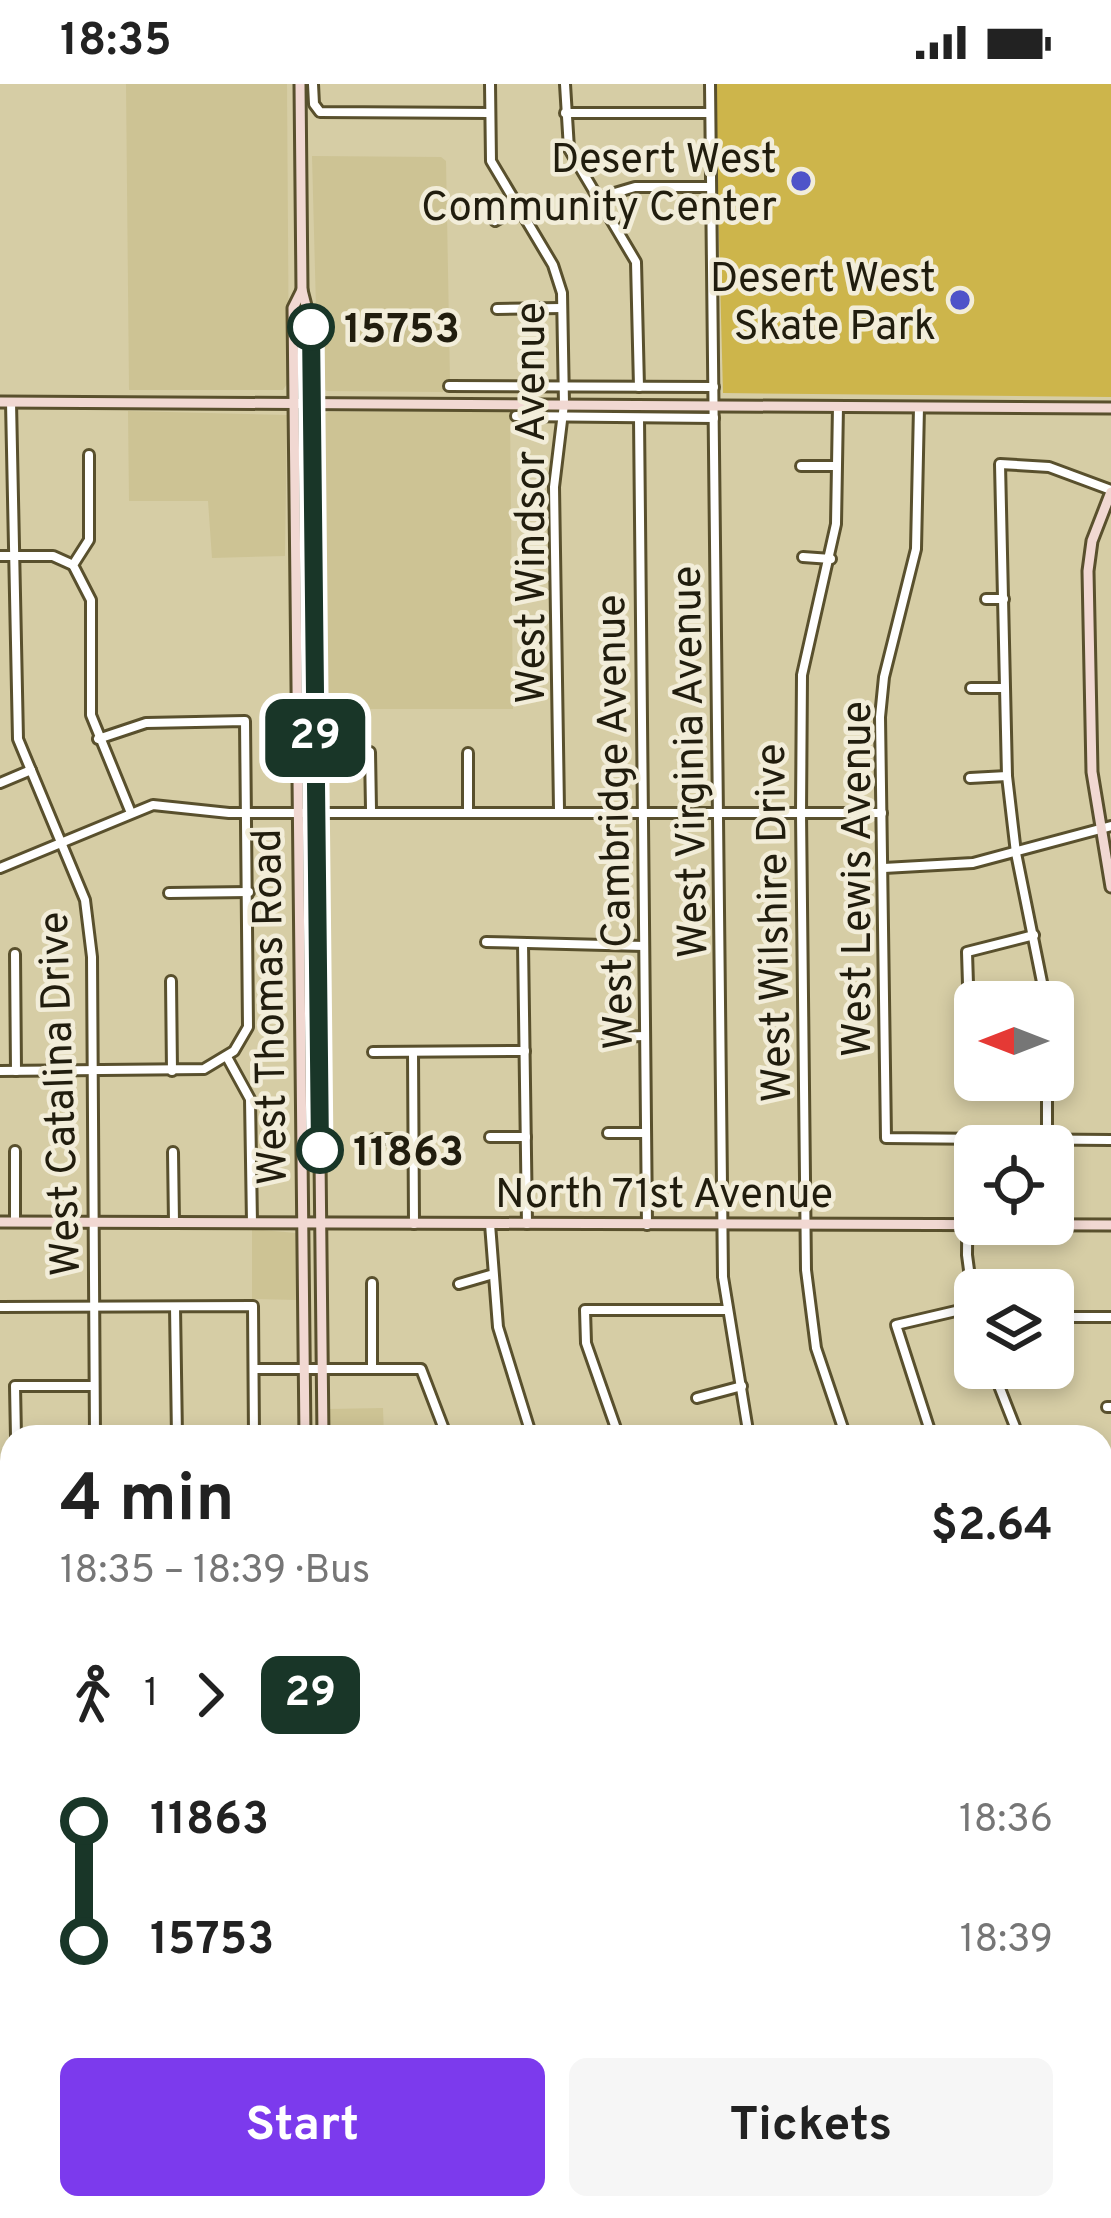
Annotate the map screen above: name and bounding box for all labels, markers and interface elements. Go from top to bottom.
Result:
text: 18:35 [60,14,172,71]
place label: Desert West Community Center [421,135,777,236]
marker: Desert West Community Center [788,168,814,194]
place label: Desert West Skate Park [710,254,936,355]
marker: Desert West Skate Park [947,287,973,313]
street label: West Windsor Avenue [507,302,560,704]
marker: 15753 [289,305,333,349]
place label: 15753 [344,305,460,358]
street label: West Virginia Avenue [663,565,722,959]
street label: West Cambridge Avenue [587,594,648,1050]
line badge: 29 [261,699,369,777]
street label: West Lewis Avenue [833,701,886,1057]
text: 29 [289,711,341,764]
street label: West Wilshire Drive [747,743,806,1103]
street label: West Thomas Road [243,828,302,1186]
street label: West Catalina Drive [30,911,95,1277]
north arrow [954,981,1074,1101]
map controls [954,981,1074,1389]
button: locate [954,1125,1074,1245]
marker: 11863 [298,1128,342,1172]
place label: 11863 [353,1128,464,1181]
street label: North 71st Avenue [495,1170,833,1223]
button: layers [954,1269,1074,1389]
text: 4 min [60,1461,234,1544]
text: $2.64 [931,1499,1053,1556]
text: 18:35 – 18:39 · Bus [60,1548,370,1597]
icon: walk [60,1662,126,1728]
icon: forward [177,1662,243,1728]
text: 29 [285,1668,336,1721]
text: 1 [144,1671,159,1720]
text: 11863 [150,1793,269,1850]
text: 18:36 [959,1797,1053,1846]
text: 15753 [150,1913,274,1970]
text: 18:39 [960,1917,1053,1966]
button: Start [60,2058,545,2196]
button: Tickets [569,2058,1053,2196]

